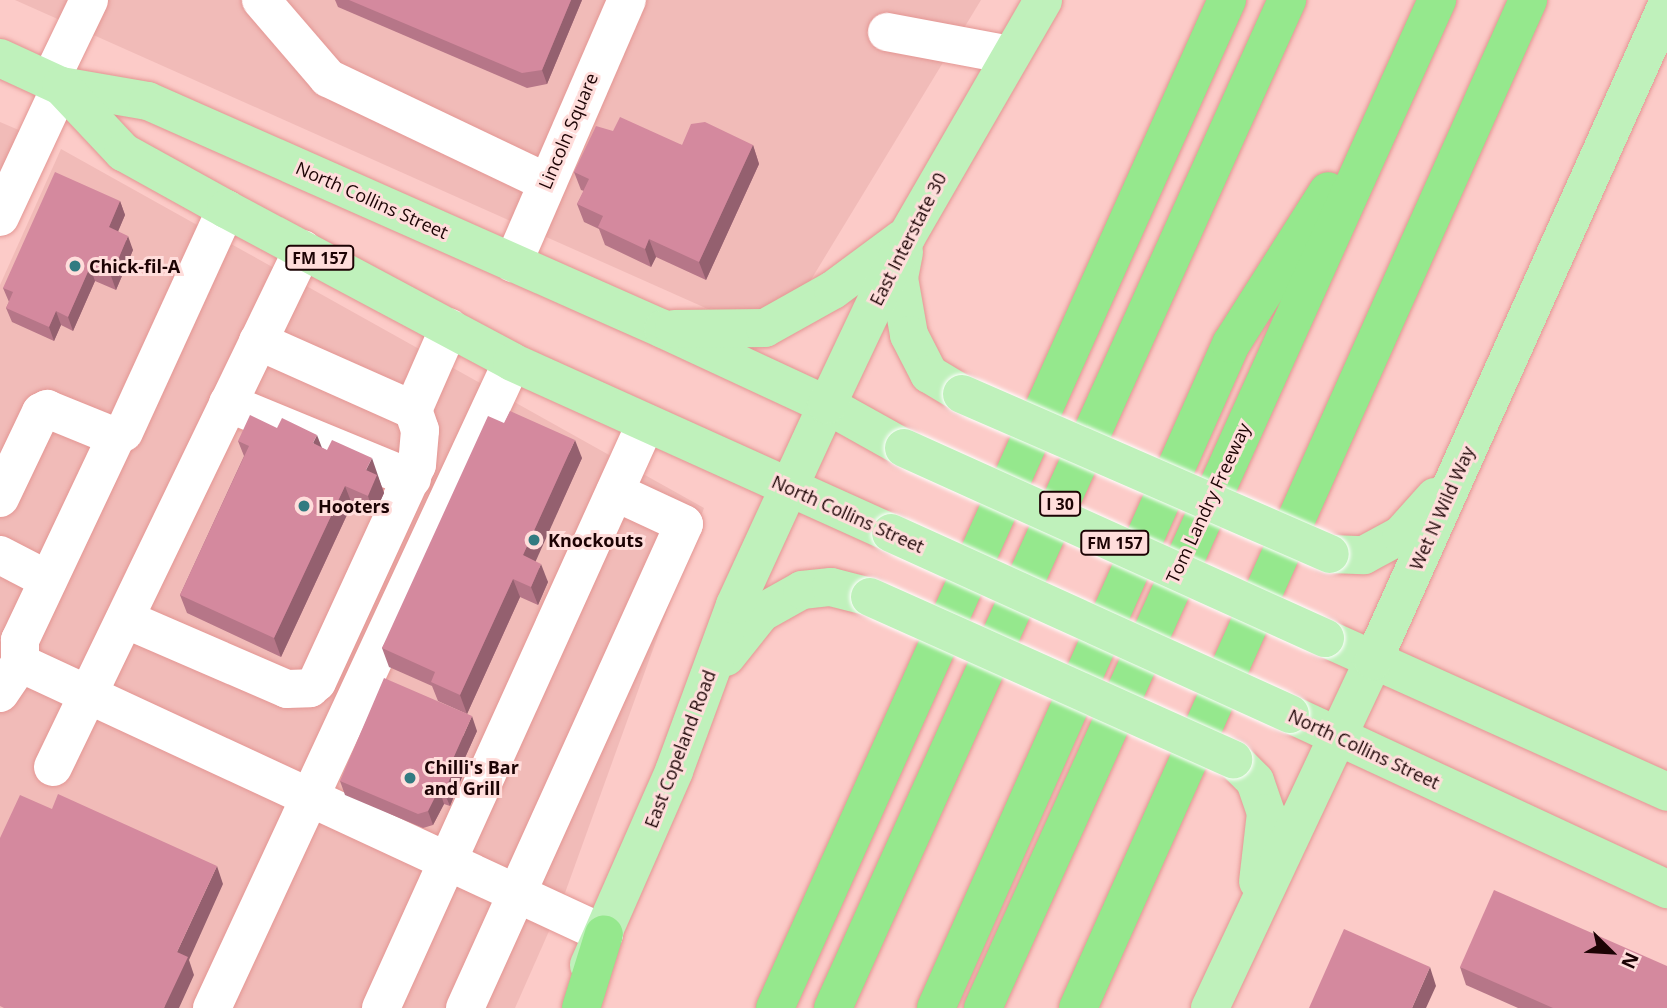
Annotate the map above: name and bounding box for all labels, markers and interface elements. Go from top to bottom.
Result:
street label: Lincoln Square [534,70,602,192]
street label: North Collins Street [293,157,451,243]
street label: East Interstate 30 [865,169,951,309]
road number: FM 157 [285,246,355,270]
place label: Chick-fil-A [89,255,180,277]
marker: Chick-fil-A [67,258,83,274]
street label: Tom Landry Freeway [1161,419,1255,587]
street label: Wet N Wild Way [1405,443,1479,573]
street label: North Collins Street [769,471,927,557]
road number: I 30 [1039,491,1081,516]
place label: Hooters [318,495,390,517]
marker: Hooters [296,498,312,514]
place label: Knockouts [548,529,643,551]
road number: FM 157 [1080,530,1150,556]
marker: Knockouts [526,532,542,548]
street label: East Copeland Road [640,667,720,831]
street label: North Collins Street [1285,705,1443,793]
place label: Chilli's Bar and Grill [424,757,519,800]
marker: Chilli's Bar and Grill [402,770,418,786]
north arrow [1576,917,1646,987]
text: N [1615,948,1645,973]

